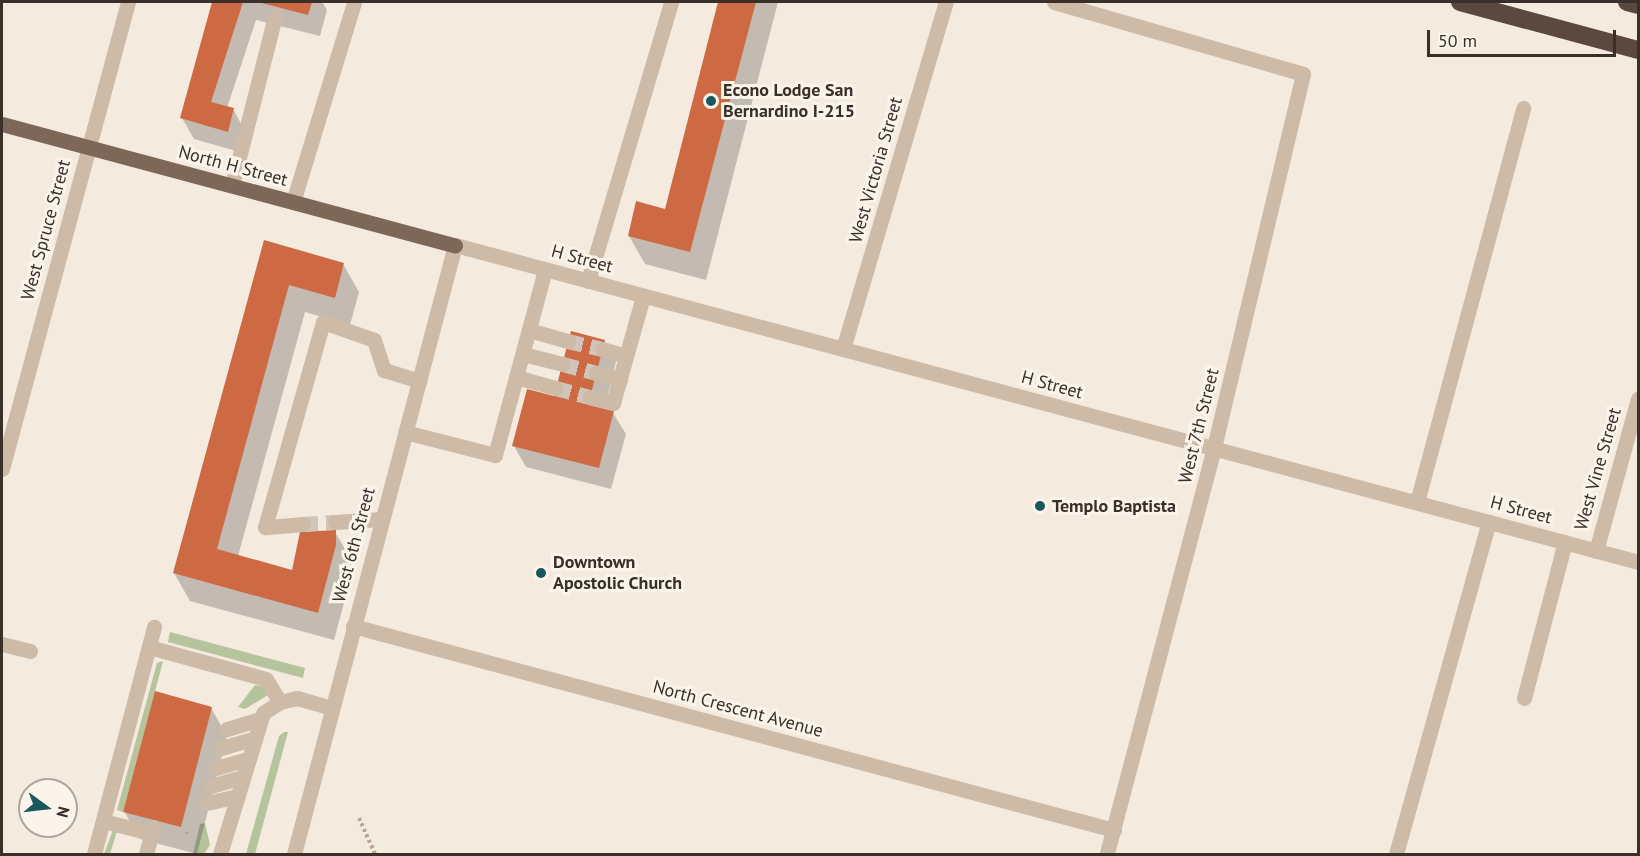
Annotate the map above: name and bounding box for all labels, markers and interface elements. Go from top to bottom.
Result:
scale bar [1430,18,1619,56]
text: 50 m [1438,29,1477,52]
place label: Econo Lodge San Bernardino I-215 [723,80,855,122]
marker: Econo Lodge San Bernardino I-215 [704,94,718,108]
street label: West Victoria Street [845,94,907,246]
street label: North H Street [176,141,290,191]
street label: West Spruce Street [17,157,75,303]
street label: H Street [549,240,615,278]
street label: H Street [1019,366,1085,404]
street label: West 7th Street [1174,366,1224,486]
street label: West Vine Street [1570,405,1626,533]
street label: West 6th Street [328,485,380,605]
street label: H Street [1488,491,1554,529]
place label: Templo Baptista [1052,495,1176,517]
marker: Templo Baptista [1033,499,1047,513]
place label: Downtown Apostolic Church [553,552,683,594]
marker: Downtown Apostolic Church [534,566,548,580]
street label: North Crescent Avenue [650,676,826,742]
north arrow [18,778,78,838]
text: N [52,804,74,820]

